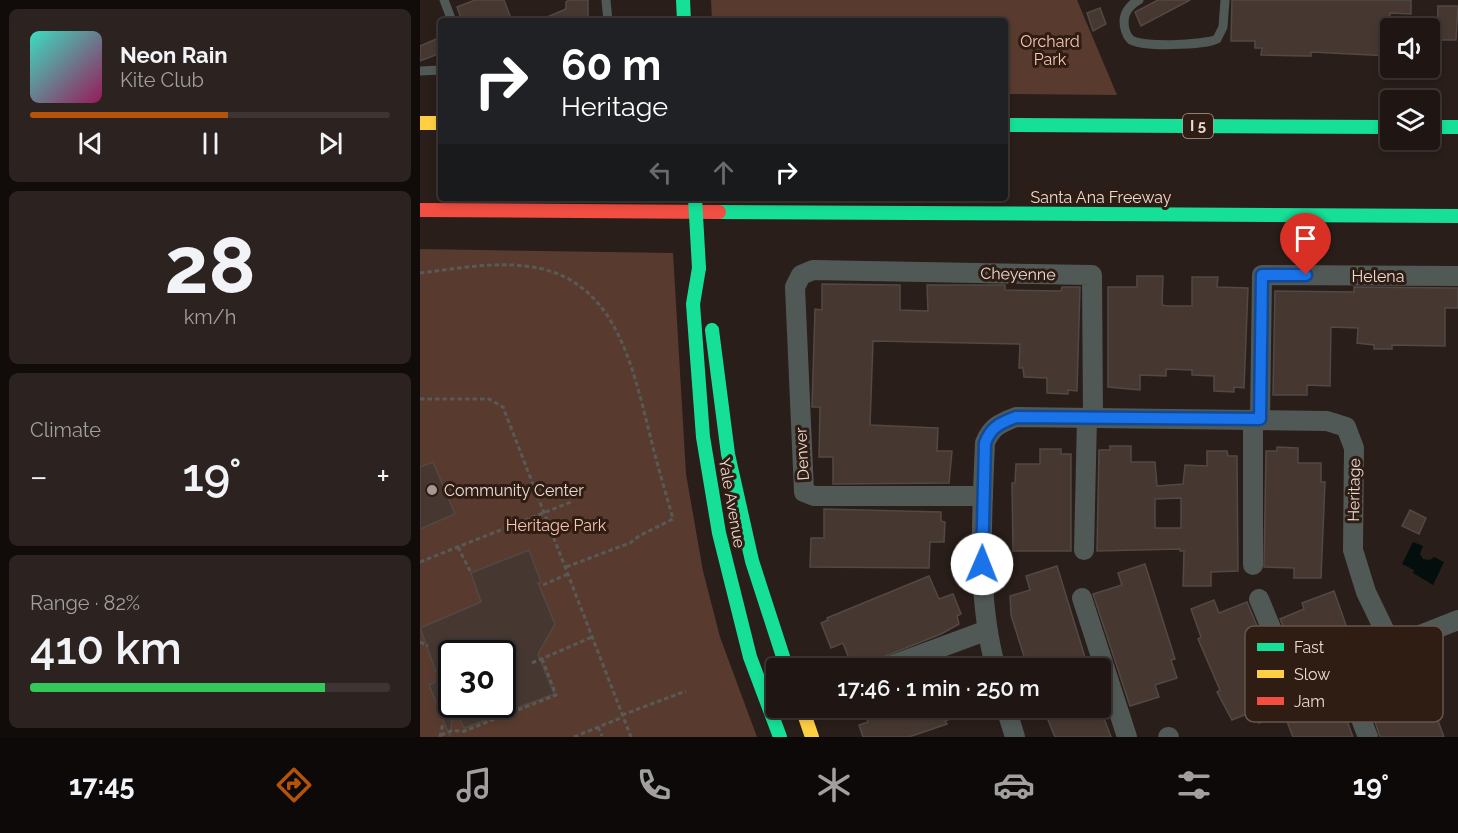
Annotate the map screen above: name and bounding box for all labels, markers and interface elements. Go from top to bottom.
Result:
map controls [1380,18,1440,150]
button: sound [1380,18,1440,78]
park label: Orchard Park [1020,32,1080,69]
text: 60 m [561,41,661,90]
text: Neon Rain [120,42,228,68]
icon: right [462,42,540,120]
text: Kite Club [120,68,204,92]
button: layers [1380,90,1440,150]
text: Heritage [561,91,668,122]
road number: I 5 [1183,114,1213,138]
icon: previous [74,127,107,160]
icon: pause [194,127,227,160]
icon: next [314,127,347,160]
icon: left [644,156,677,189]
icon: ahead [707,156,740,189]
icon: right [770,156,803,189]
street label: Santa Ana Freeway [1031,188,1172,207]
pin [1280,213,1331,275]
text: 28 [164,220,256,311]
icon: arrive [1289,222,1322,255]
street label: Cheyenne [980,264,1056,284]
street label: Helena [1352,267,1404,286]
text: km/h [184,305,236,329]
text: Climate [30,418,101,442]
street label: Denver [791,427,813,481]
text: 19° [183,449,241,502]
street label: Yale Avenue [715,456,749,550]
text: − [30,457,48,496]
text: + [376,457,390,496]
street label: Heritage [1344,458,1364,522]
place label: Community Center [444,481,584,500]
marker: Community Center [425,483,439,497]
park label: Heritage Park [506,516,607,535]
position arrow [950,532,1014,596]
text: Range · 82% [30,591,140,615]
text: 410 km [30,622,182,675]
legend [1245,626,1443,722]
text: Fast [1294,638,1325,657]
speed limit sign: 30 [438,640,516,718]
text: Slow [1294,665,1330,684]
text: 17:46 · 1 min · 250 m [837,675,1040,701]
text: Jam [1294,692,1325,711]
icon: directions [273,764,315,806]
icon: music [453,764,495,806]
icon: phone [633,764,675,806]
icon: climate [813,764,855,806]
icon: car [993,764,1035,806]
icon: filters [1173,764,1215,806]
text: 17:45 [69,770,135,801]
text: 19° [1353,770,1389,801]

